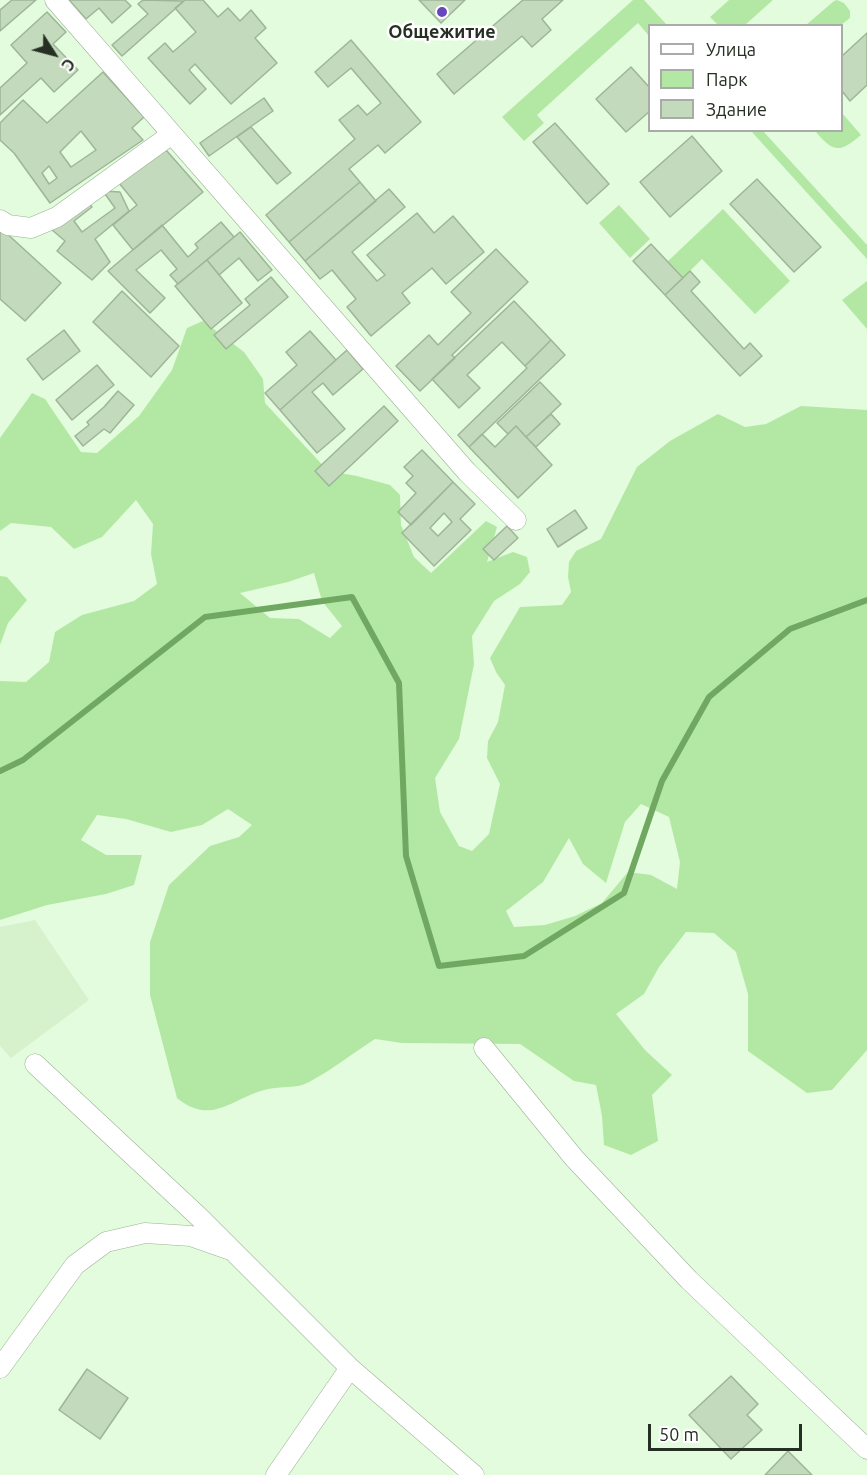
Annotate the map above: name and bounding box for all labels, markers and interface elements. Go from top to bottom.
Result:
marker: Общежитие [435,5,449,19]
place label: Общежитие [388,21,496,43]
north arrow [24,24,84,84]
legend [648,24,843,132]
text: Улица [706,39,756,59]
text: С [58,55,79,74]
text: Парк [706,69,747,89]
text: Здание [706,99,767,119]
scale bar [651,1412,806,1450]
text: 50 m [659,1424,699,1444]

